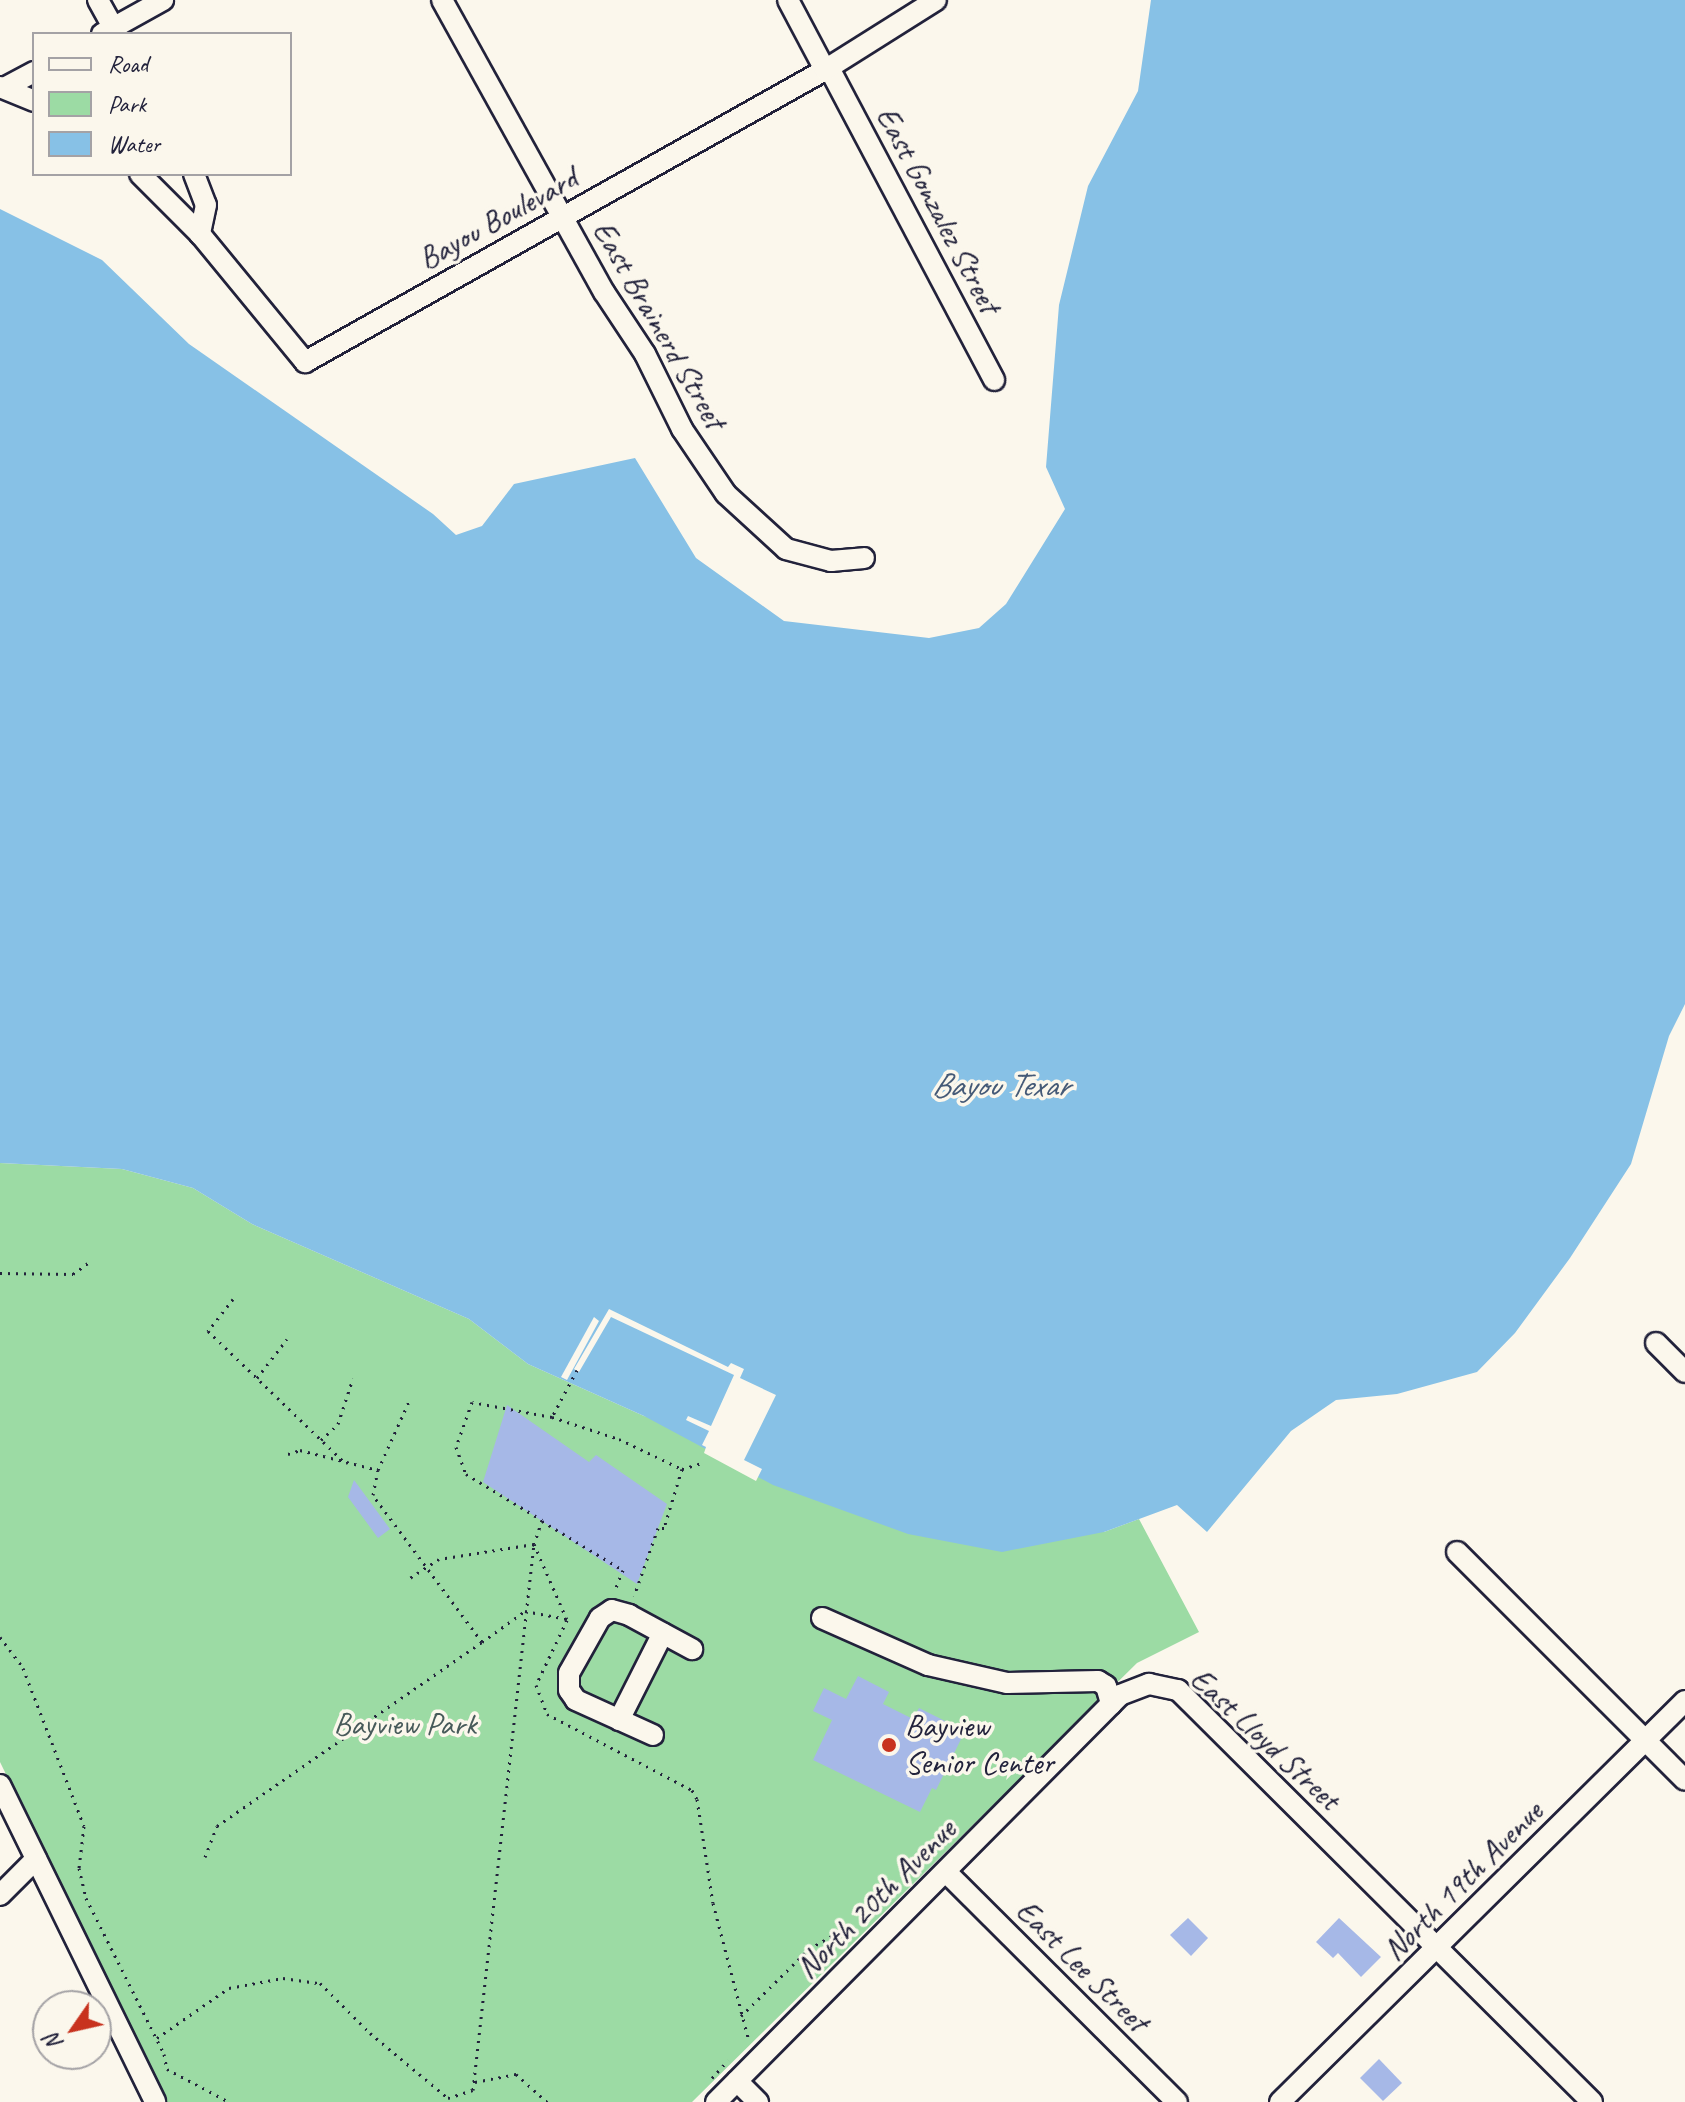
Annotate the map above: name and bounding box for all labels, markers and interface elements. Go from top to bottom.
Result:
legend [32,32,292,176]
text: Road [108,49,148,79]
text: Park [108,89,146,119]
street label: East Gonzalez Street [868,100,1008,320]
text: Water [108,129,160,159]
street label: Bayou Boulevard [412,160,584,278]
street label: East Brainerd Street [584,214,734,436]
water label: Bayou Texar [931,1065,1069,1105]
street label: East Lloyd Street [1182,1660,1348,1818]
park label: Bayview Park [334,1705,476,1743]
place label: Bayview Senior Center [905,1708,1054,1783]
marker: Bayview Senior Center [880,1736,898,1754]
street label: North 19th Avenue [1375,1793,1551,1969]
street label: North 20th Avenue [788,1811,964,1987]
street label: East Lee Street [1008,1892,1156,2040]
north arrow [32,1990,112,2070]
text: N [38,2029,69,2056]

